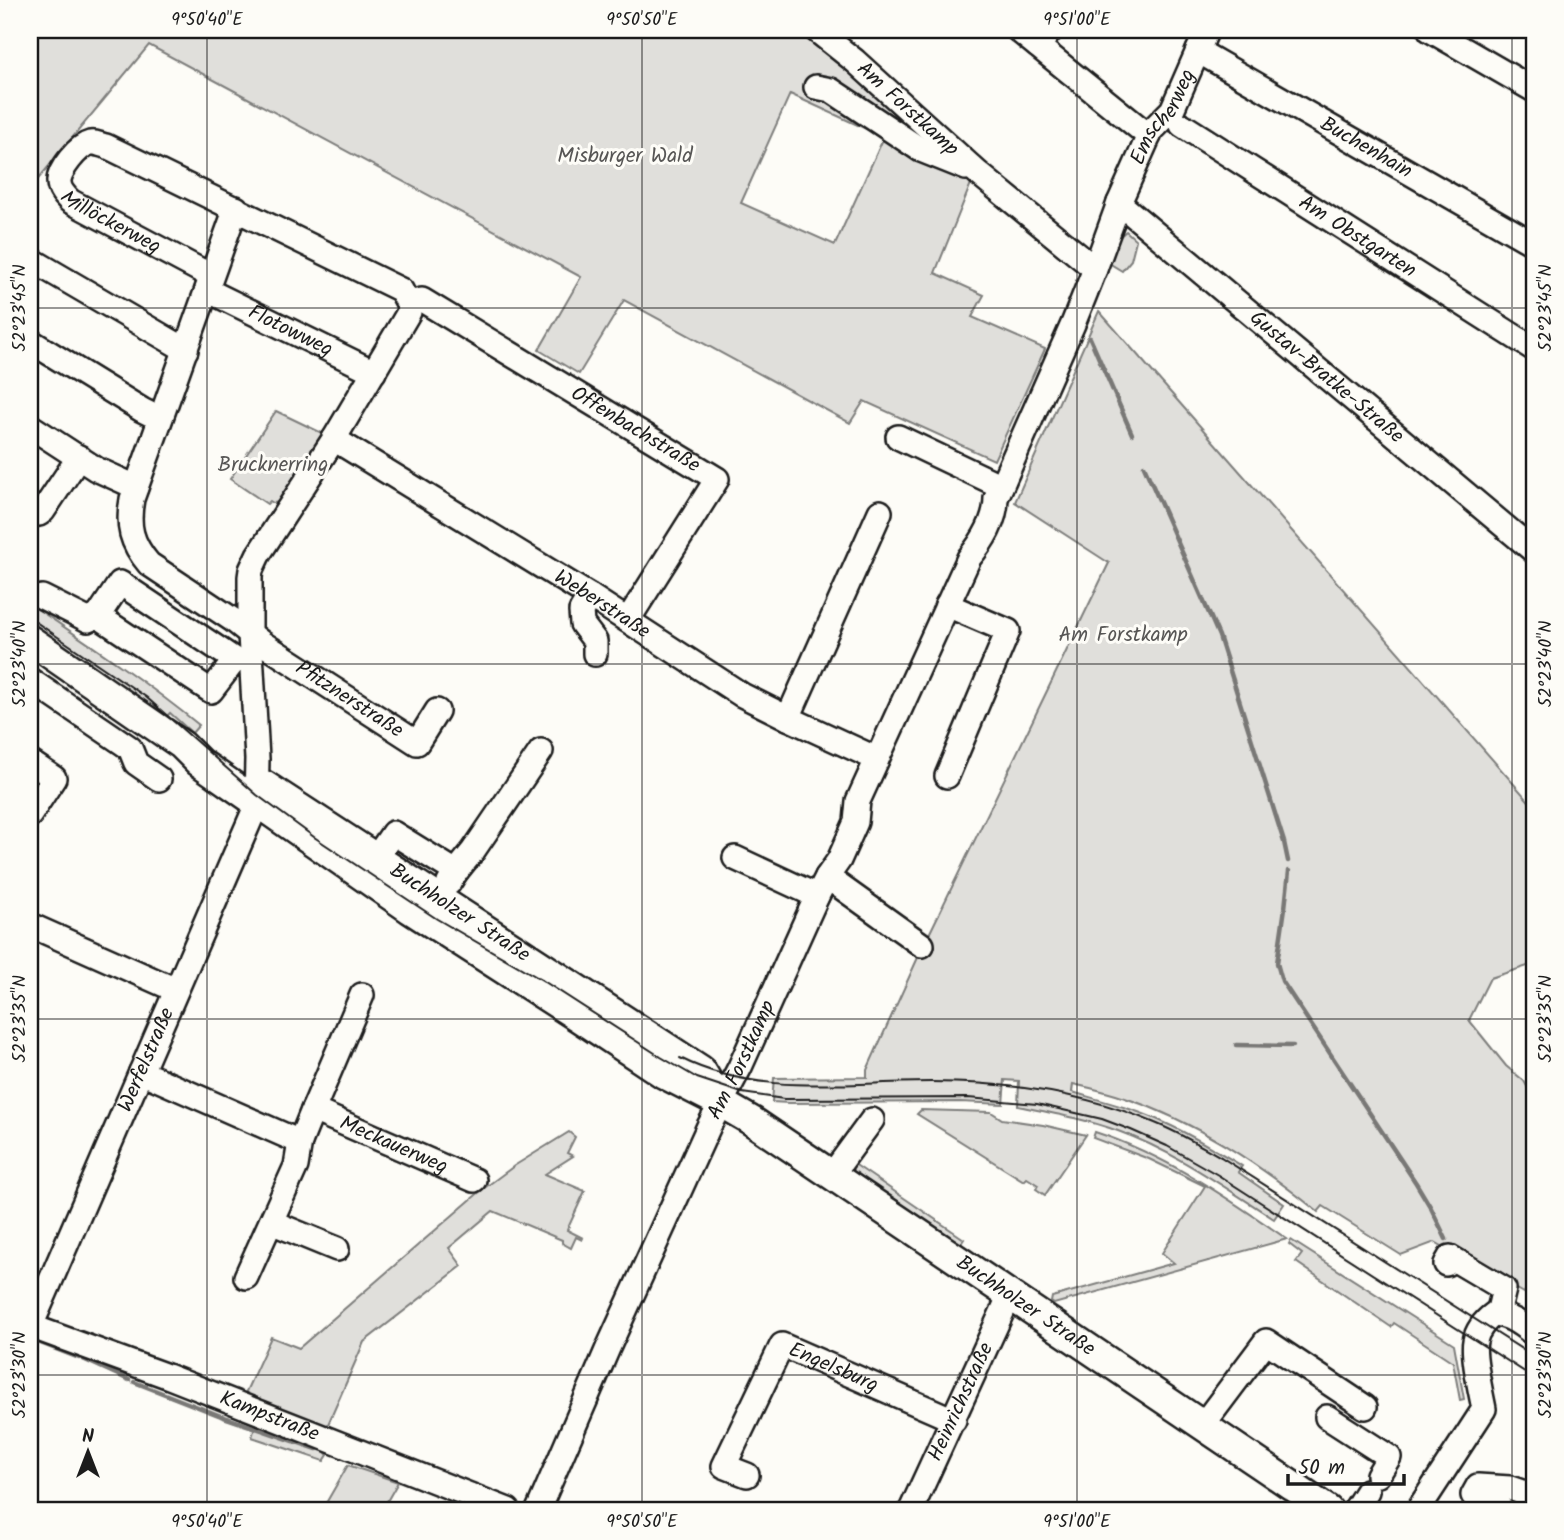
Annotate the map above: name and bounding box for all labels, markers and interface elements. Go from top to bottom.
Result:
text: 9°50'40"E [171,6,243,35]
text: 9°50'50"E [606,6,678,35]
text: 9°51'00"E [1043,6,1111,35]
street label: Am Forstkamp [849,53,966,165]
street label: Emscherweg [1121,64,1204,170]
street label: Buchenhain [1314,108,1419,187]
park label: Misburger Wald [557,140,693,173]
street label: Millöckerweg [52,183,167,263]
street label: Am Obstgarten [1292,187,1423,287]
text: 52°23'45"N [6,264,35,352]
text: 52°23'45"N [1532,264,1561,352]
street label: Flotowweg [242,296,339,366]
street label: Gustav-Bratke-Straße [1242,302,1412,452]
street label: Offenbachstraße [564,377,707,482]
park label: Brucknerring [218,449,328,482]
street label: Weberstraße [547,561,657,648]
park label: Am Forstkamp [1059,619,1187,652]
text: 52°23'40"N [6,621,35,707]
text: 52°23'40"N [1532,621,1561,707]
street label: Pfitznerstraße [289,652,410,747]
street label: Buchholzer Straße [383,855,537,971]
text: 52°23'35"N [6,975,35,1063]
text: 52°23'35"N [1532,975,1561,1063]
street label: Am Forstkamp [699,995,784,1126]
street label: Werfelstraße [109,1002,184,1117]
street label: Meckauerweg [334,1107,453,1183]
street label: Buchholzer Straße [949,1247,1103,1365]
text: 52°23'30"N [6,1332,35,1419]
text: 52°23'30"N [1532,1332,1561,1419]
street label: Engelsburg [783,1333,884,1402]
street label: Heinrichstraße [919,1336,1003,1467]
street label: Kampstraße [215,1382,325,1451]
north arrow [52,1418,122,1488]
text: N [82,1422,94,1452]
scale bar [1288,1442,1403,1486]
text: 50 m [1298,1452,1345,1485]
text: 9°50'40"E [171,1508,243,1537]
text: 9°50'50"E [606,1508,678,1537]
text: 9°51'00"E [1043,1508,1111,1537]

